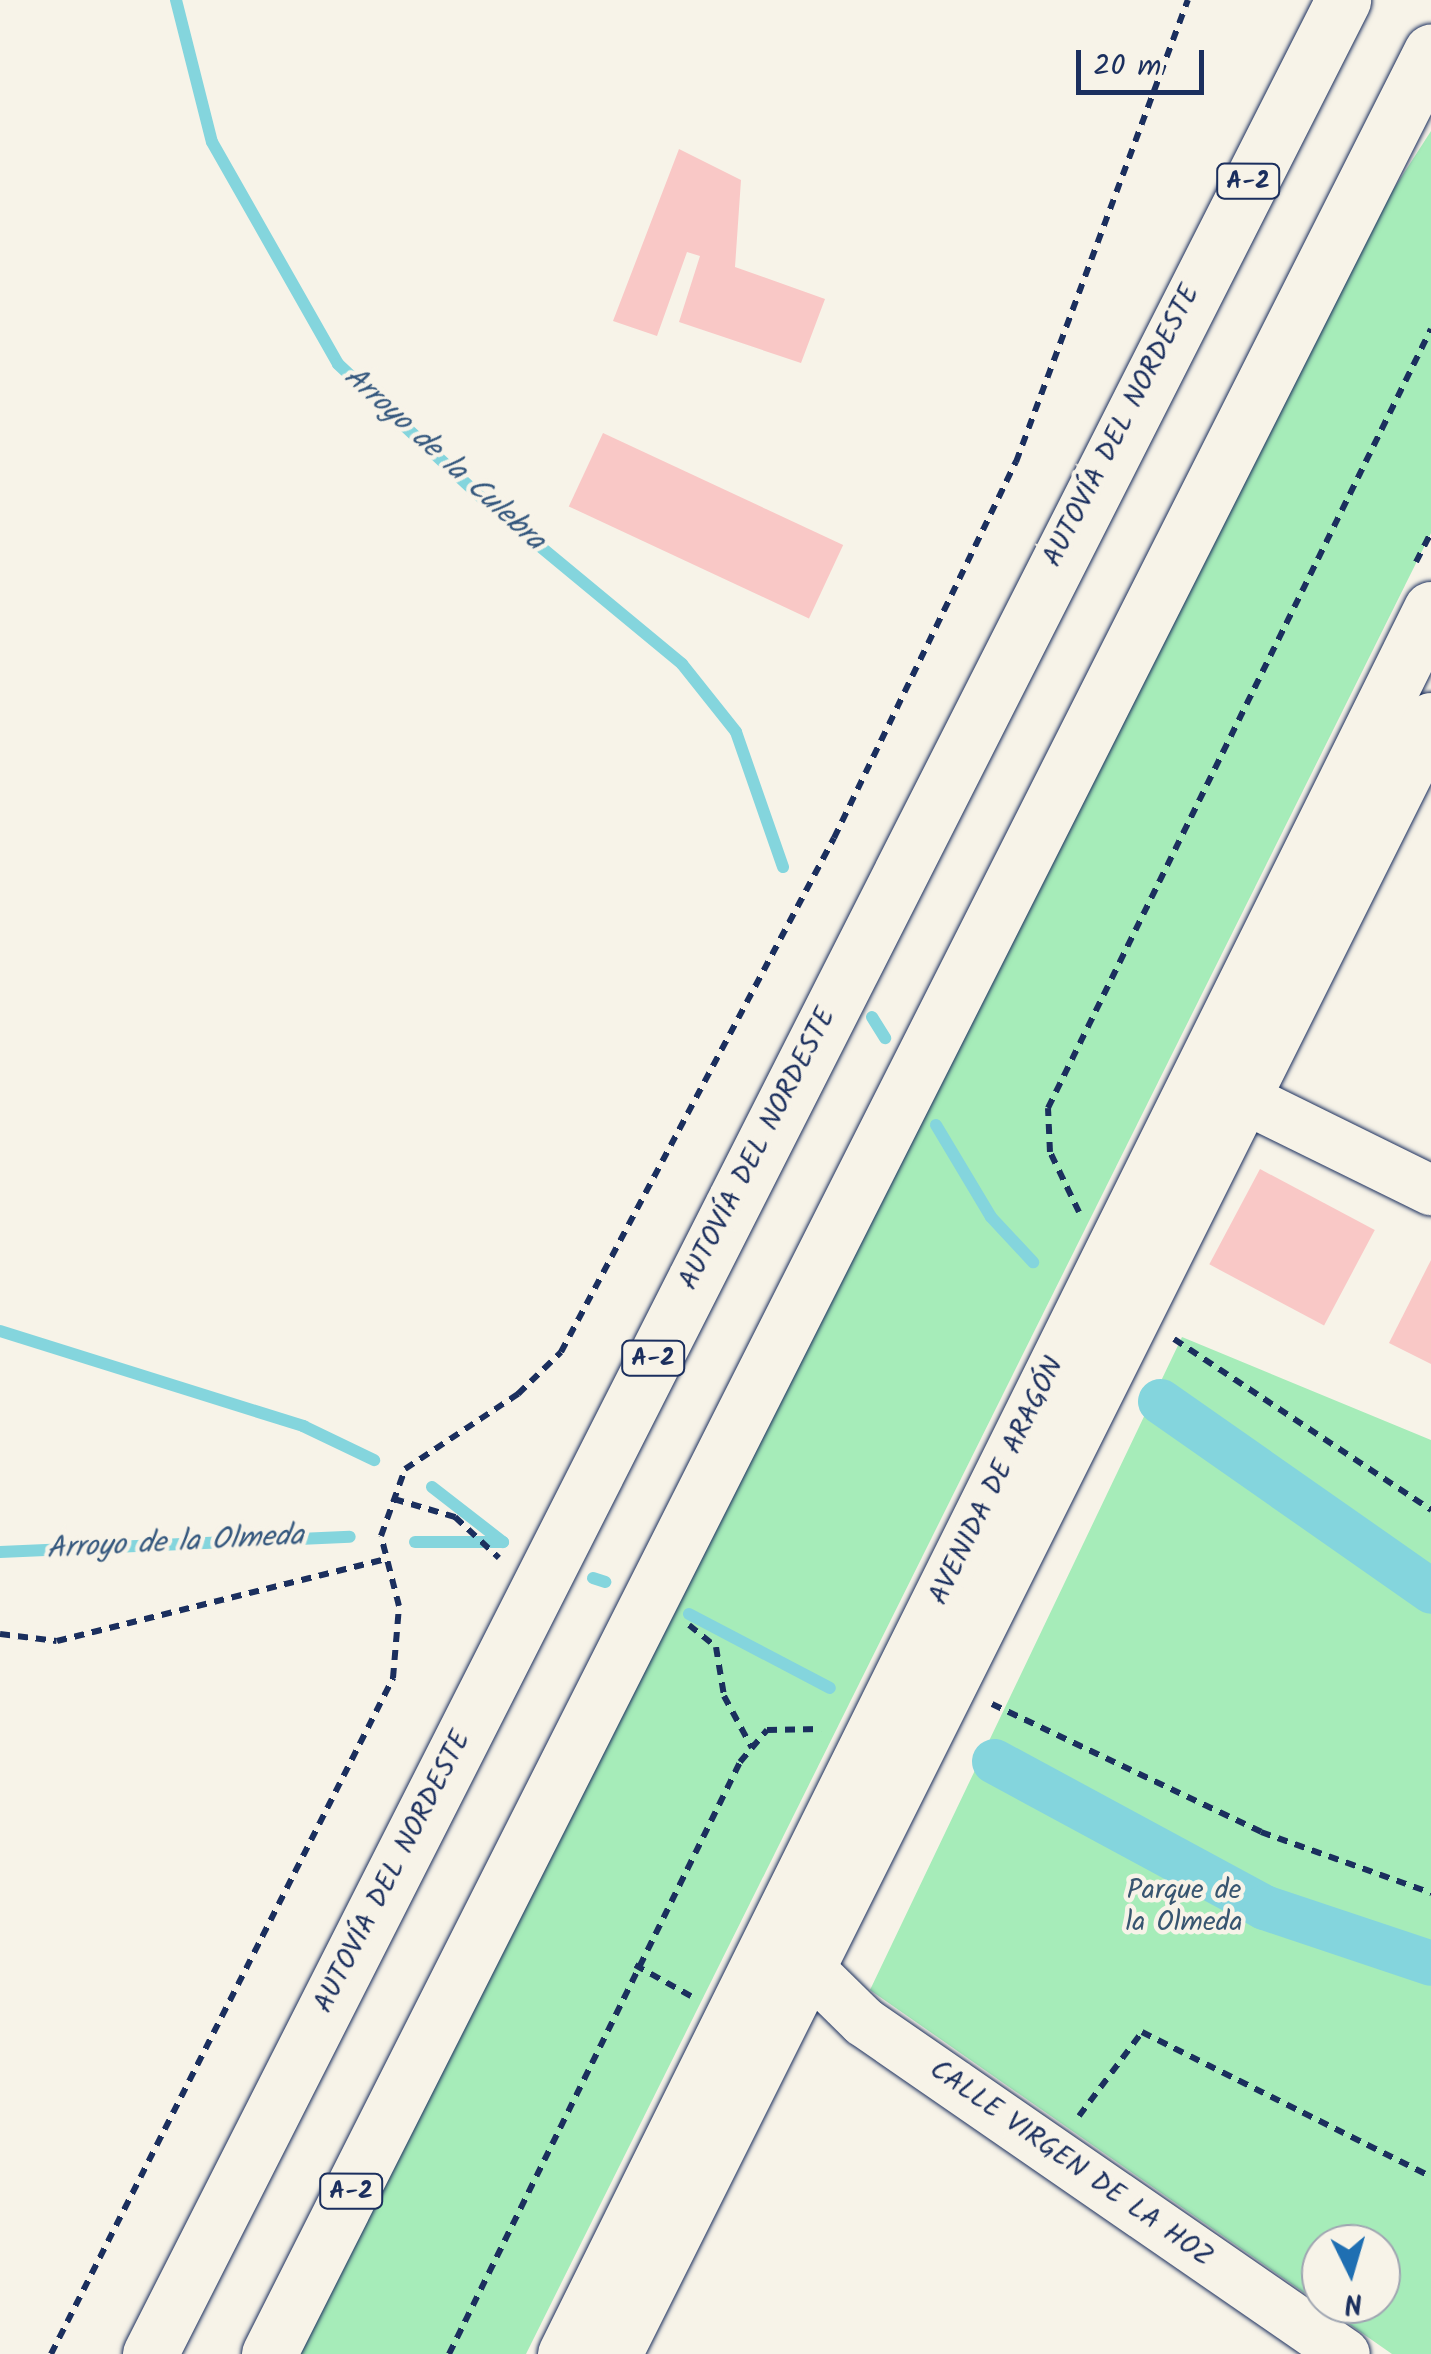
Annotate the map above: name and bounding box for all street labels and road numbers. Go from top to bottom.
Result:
road number: A-2 [1216,161,1280,201]
street label: AUTOVÍA DEL NORDESTE [1036,279,1208,573]
street label: AUTOVÍA DEL NORDESTE [672,1002,844,1296]
road number: A-2 [620,1338,686,1378]
street label: AVENIDA DE ARAGÓN [922,1352,1072,1610]
street label: AUTOVÍA DEL NORDESTE [307,1725,479,2019]
street label: CALLE VIRGEN DE LA HOZ [923,2053,1219,2275]
road number: A-2 [318,2171,384,2211]

